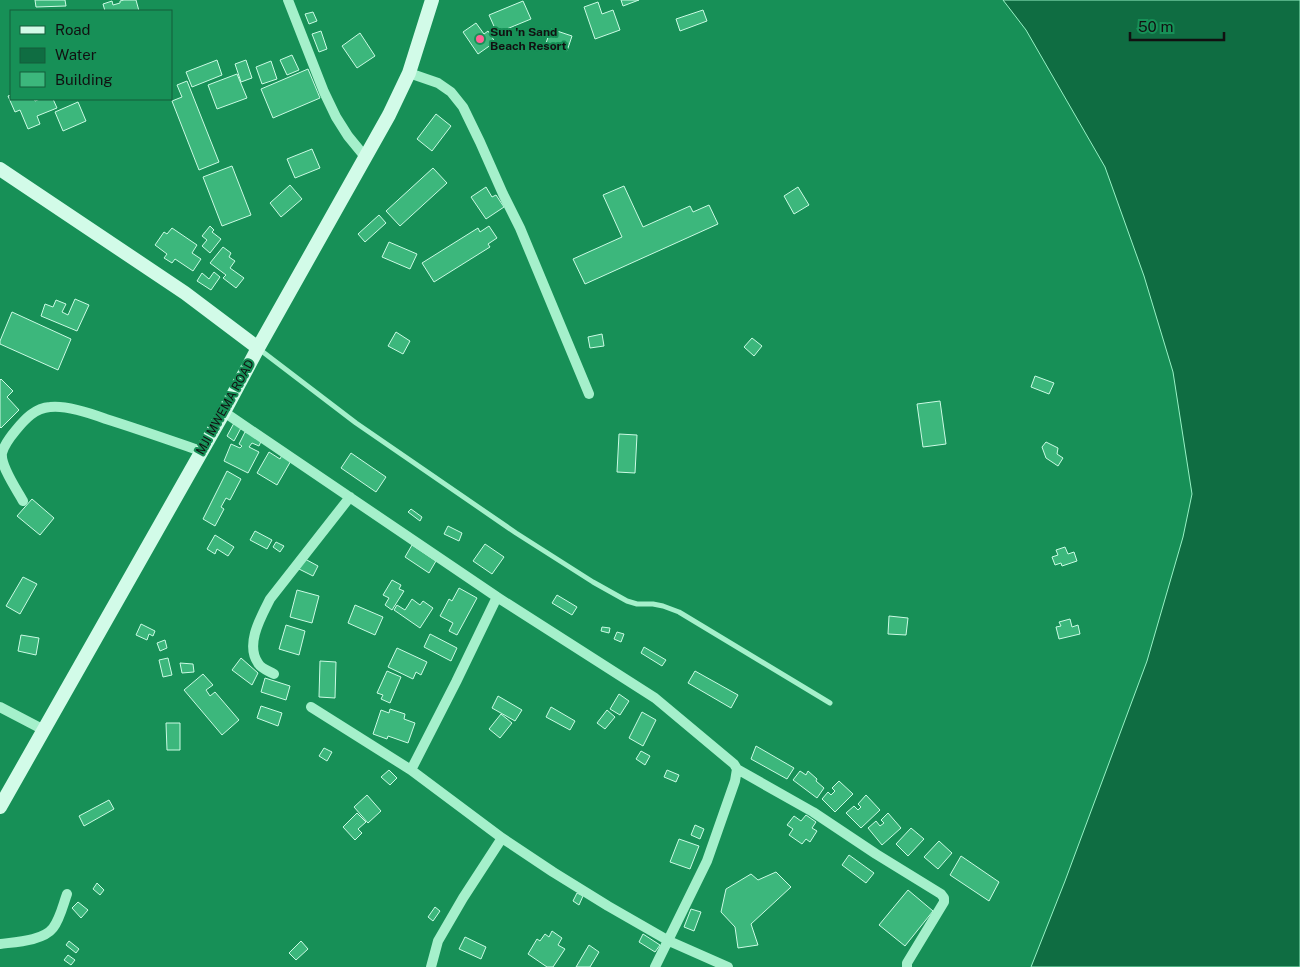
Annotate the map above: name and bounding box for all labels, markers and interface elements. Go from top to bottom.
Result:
legend [10,10,172,100]
scale bar [1130,10,1224,42]
text: 50 m [1138,18,1173,35]
text: Road [55,21,91,38]
place label: Sun 'n Sand Beach Resort [490,25,566,53]
marker: Sun 'n Sand Beach Resort [474,33,486,45]
text: Water [55,46,97,63]
text: Building [55,71,113,88]
street label: MJI MWEMA ROAD [193,357,257,457]

